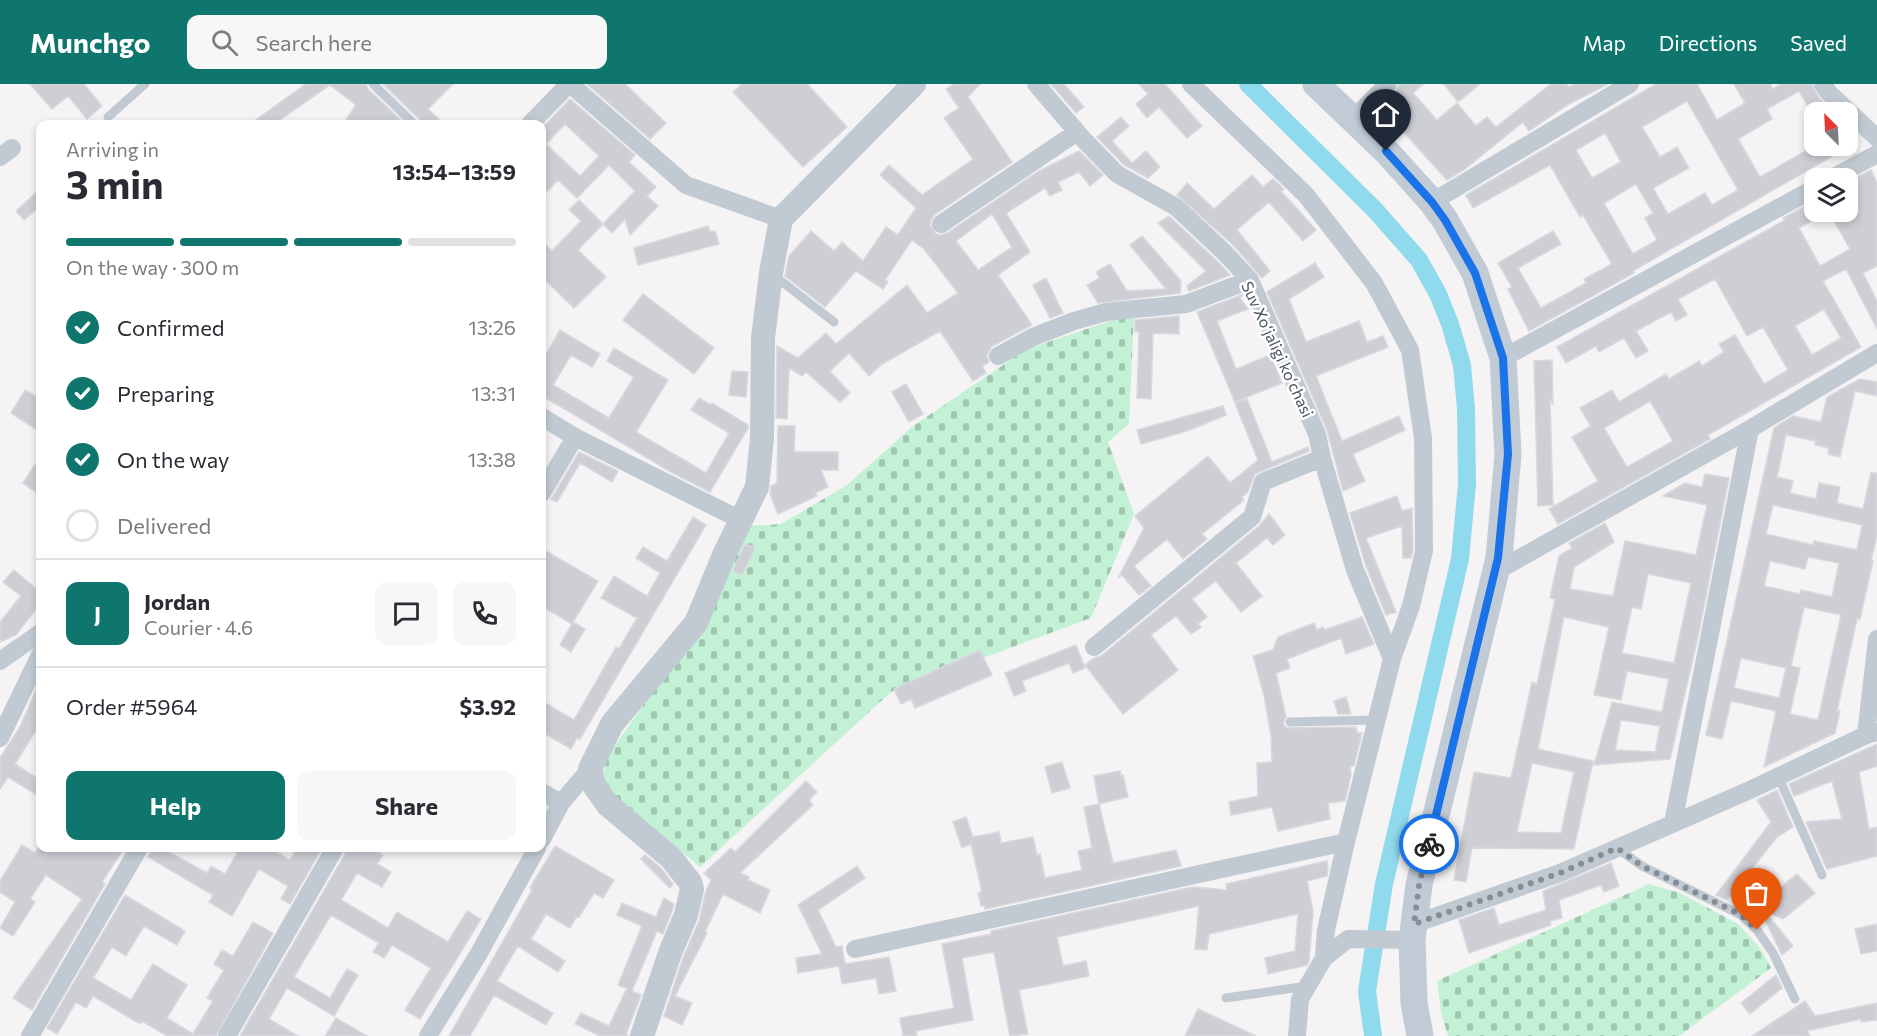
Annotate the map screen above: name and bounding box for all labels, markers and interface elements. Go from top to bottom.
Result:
search box [187,15,607,69]
text: Munchgo [30,25,151,59]
icon: search [208,26,241,59]
text: Search here [256,29,372,56]
text: Map [1583,30,1626,55]
text: Directions [1659,30,1757,55]
text: Saved [1790,30,1847,55]
pin [1360,89,1411,151]
icon: home [1369,98,1402,131]
north arrow [1804,102,1858,156]
map controls [1804,102,1858,222]
text: Arriving in [66,137,159,161]
text: 13:54–13:59 [393,158,516,185]
text: 3 min [66,159,164,207]
button: layers [1804,168,1858,222]
text: On the way · 300 m [66,255,239,279]
street label: Suv Xoʻjaligi koʻchasi [1238,278,1318,420]
icon: check [66,311,99,344]
text: Confirmed [117,314,224,341]
text: 13:26 [468,315,516,339]
icon: check [66,377,99,410]
text: Preparing [117,380,214,407]
text: 13:31 [471,381,516,405]
icon: check [66,443,99,476]
text: On the way [117,446,229,473]
text: 13:38 [468,447,516,471]
text: Delivered [117,512,211,539]
button: chat [375,582,438,645]
button: phone [453,582,516,645]
text: Jordan [144,588,210,615]
text: J [94,600,101,627]
text: Courier · 4.6 [144,615,253,639]
text: Order #5964 [66,693,197,720]
text: $3.92 [459,693,516,720]
button: Help [66,771,285,840]
button: Share [297,771,516,840]
courier [1399,814,1459,874]
icon: bike [1413,828,1446,861]
pin [1731,868,1782,930]
icon: bag [1740,877,1773,910]

